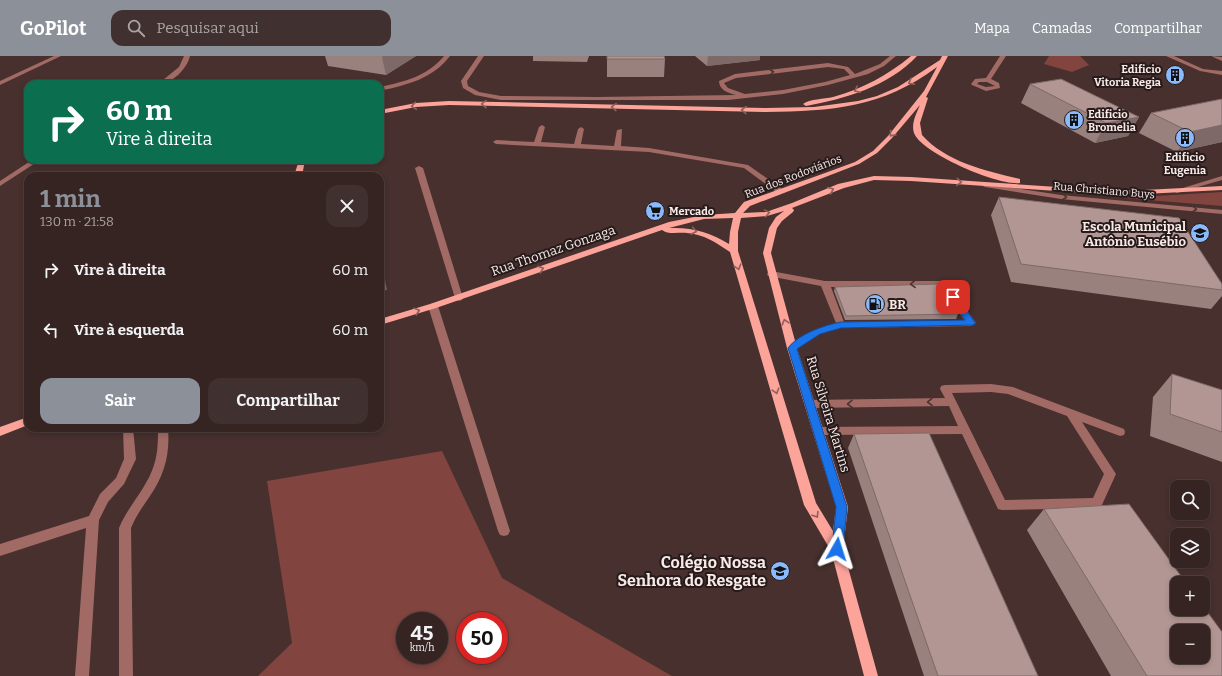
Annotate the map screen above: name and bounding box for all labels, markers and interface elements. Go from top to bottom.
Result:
search box [111,10,391,46]
text: GoPilot [20,17,87,40]
icon: search [125,17,147,39]
text: Pesquisar aqui [157,19,259,37]
text: Mapa [974,20,1010,37]
text: Camadas [1032,20,1092,37]
text: Compartilhar [1114,20,1202,37]
place label: Edificio Vitoria Regia [1094,63,1162,89]
building icon: Edificio Vitoria Regia [1164,64,1186,86]
one-way arrow [768,68,774,77]
one-way arrow [908,77,915,84]
one-way arrow [854,85,861,93]
text: 60 m [106,94,172,127]
icon: right [40,96,92,148]
one-way arrow [481,100,487,108]
one-way arrow [411,101,417,110]
one-way arrow [611,103,617,111]
one-way arrow [741,106,747,114]
place label: Edificio Bromelia [1088,108,1137,134]
building icon: Edificio Bromelia [1063,109,1085,131]
building icon: Edificio Eugenia [1174,127,1196,149]
text: Vire à direita [106,128,212,150]
one-way arrow [889,129,897,137]
place label: Edificio Eugenia [1164,151,1207,177]
street label: Rua dos Rodoviários [743,152,844,201]
one-way arrow [956,178,962,187]
street label: Rua Christiano Buys [1053,180,1155,201]
text: 1 min [40,185,101,213]
button: close [326,185,368,227]
one-way arrow [827,187,835,195]
one-way arrow [1061,193,1068,202]
supermarket icon: Mercado [644,200,666,222]
one-way arrow [1191,204,1197,213]
place label: Mercado [669,205,714,218]
one-way arrow [764,210,770,218]
text: 130 m · 21:58 [40,214,114,229]
place label: Escola Municipal Antônio Eusébio [1082,219,1186,249]
street label: Rua Thomaz Gonzaga [489,222,617,279]
school or university icon: Escola Municipal Antônio Eusébio [1189,222,1211,244]
one-way arrow [691,227,697,235]
icon: right [40,259,62,281]
text: Vire à direita [74,261,166,279]
text: 60 m [332,261,368,279]
one-way arrow [733,263,742,270]
one-way arrow [537,266,544,274]
one-way arrow [910,280,916,288]
pin [936,280,970,314]
icon: arrive [942,286,964,308]
fuel station icon: BR [864,293,886,315]
place label: BR [889,297,906,312]
one-way arrow [414,307,421,316]
icon: left [40,319,62,341]
one-way arrow [781,319,790,326]
text: Vire à esquerda [74,321,184,339]
text: 60 m [332,321,368,339]
street label: Rua Silveira Martins [804,354,853,474]
button: Sair [40,378,200,424]
button: Compartilhar [208,378,368,424]
one-way arrow [771,388,780,395]
one-way arrow [927,398,933,406]
one-way arrow [847,400,853,408]
map controls [1170,480,1210,664]
button: search [1170,480,1210,520]
one-way arrow [811,511,819,518]
position arrow [816,528,858,570]
button: layers [1170,528,1210,568]
place label: Colégio Nossa Senhora do Resgate [618,553,766,590]
school or university icon: Colégio Nossa Senhora do Resgate [769,560,791,582]
button: + [1170,576,1210,616]
speed limit sign: 50 [456,612,508,664]
text: 45 [410,621,434,645]
button: − [1170,624,1210,664]
text: km/h [410,642,434,654]

